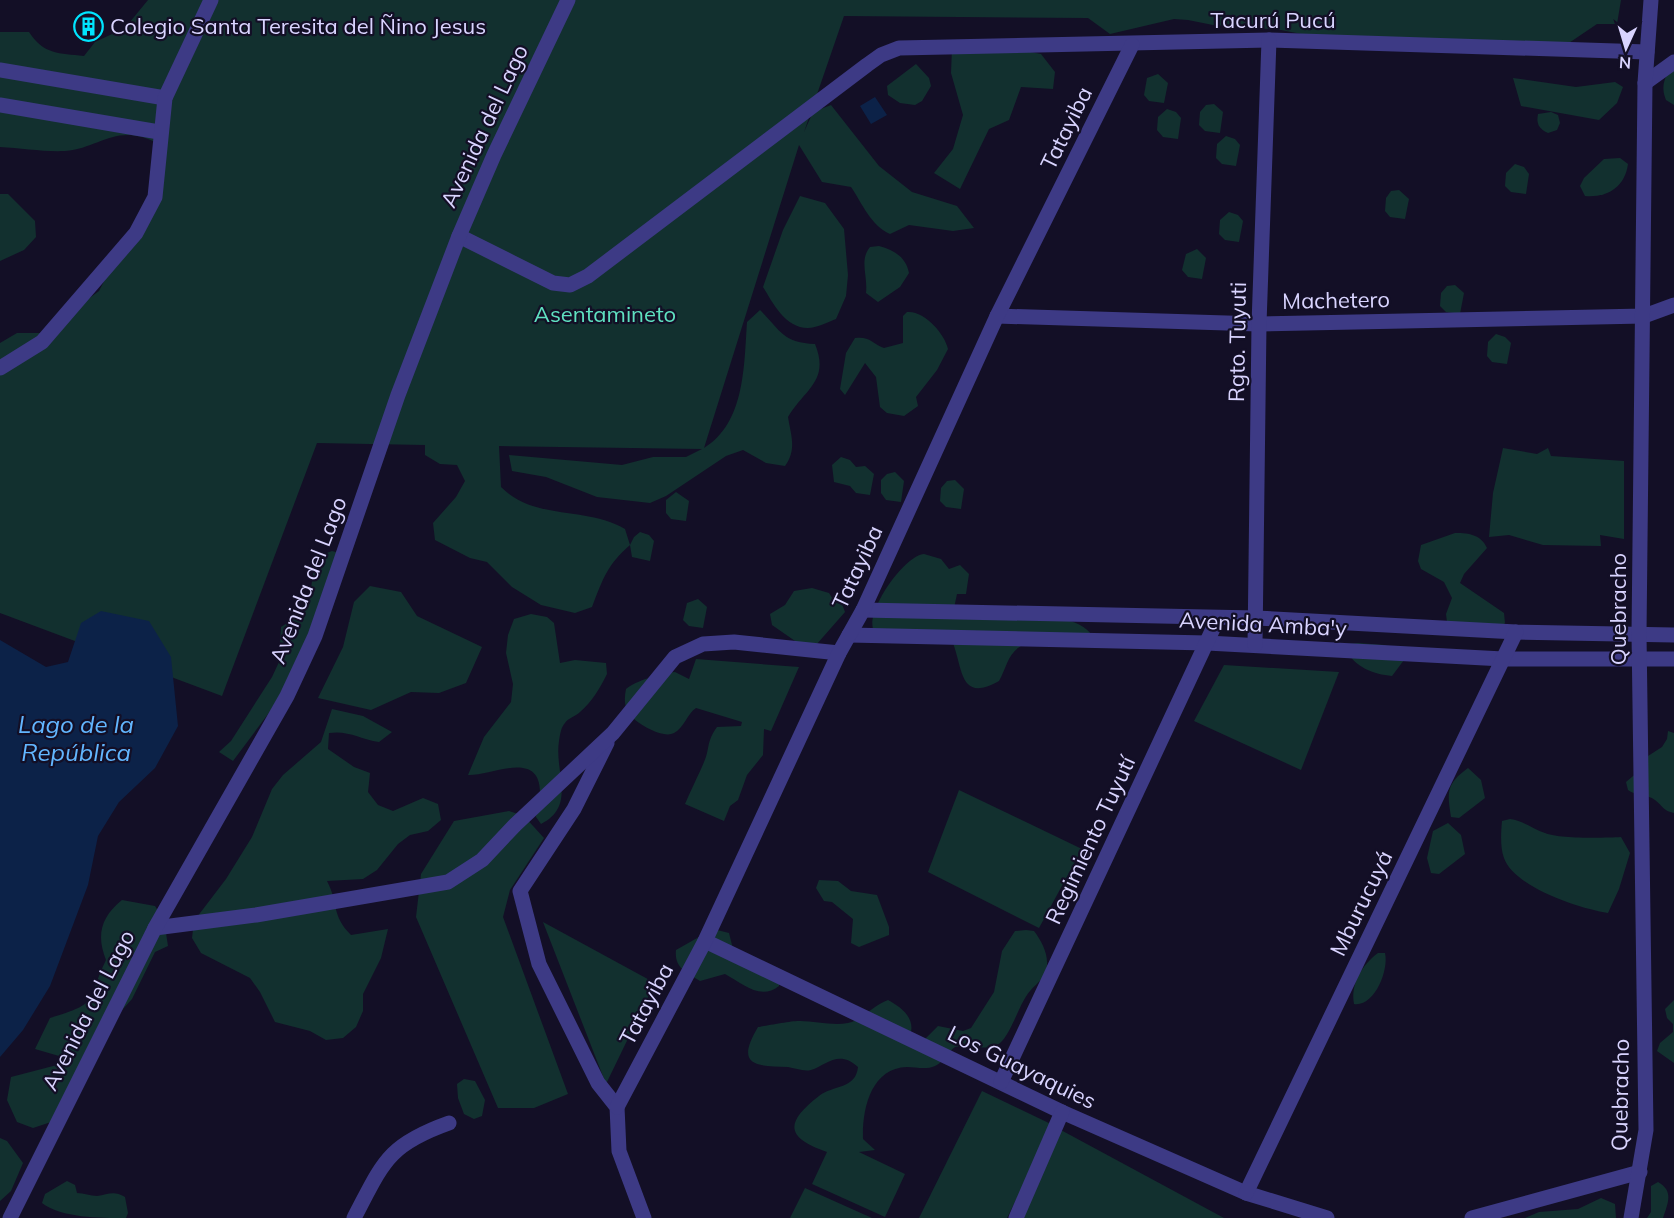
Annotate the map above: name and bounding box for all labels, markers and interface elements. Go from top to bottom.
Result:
street label: Tacurú Pucú [1210,6,1336,34]
building icon: Colegio Santa Teresita del Ñino Jesus [73,10,105,42]
place label: Colegio Santa Teresita del Ñino Jesus [110,12,486,40]
north arrow [1596,18,1656,78]
street label: Avenida del Lago [434,40,534,212]
text: N [1618,53,1632,73]
street label: Tatayiba [1034,82,1098,174]
street label: Rgto. Tuyuti [1222,282,1252,402]
street label: Machetero [1282,285,1390,315]
park label: Asentamineto [534,300,676,328]
street label: Avenida del Lago [263,493,353,667]
street label: Tatayiba [826,521,888,613]
street label: Quebracho [1604,553,1632,665]
street label: Avenida Amba'y [1178,606,1348,642]
water label: Lago de la República [18,709,134,767]
street label: Regimiento Tuyutí [1039,750,1142,929]
street label: Mburucuyá [1323,846,1399,960]
street label: Avenida del Lago [35,925,141,1095]
street label: Tatayiba [613,958,679,1050]
street label: Los Guayaquies [943,1019,1101,1115]
street label: Quebracho [1605,1039,1635,1151]

